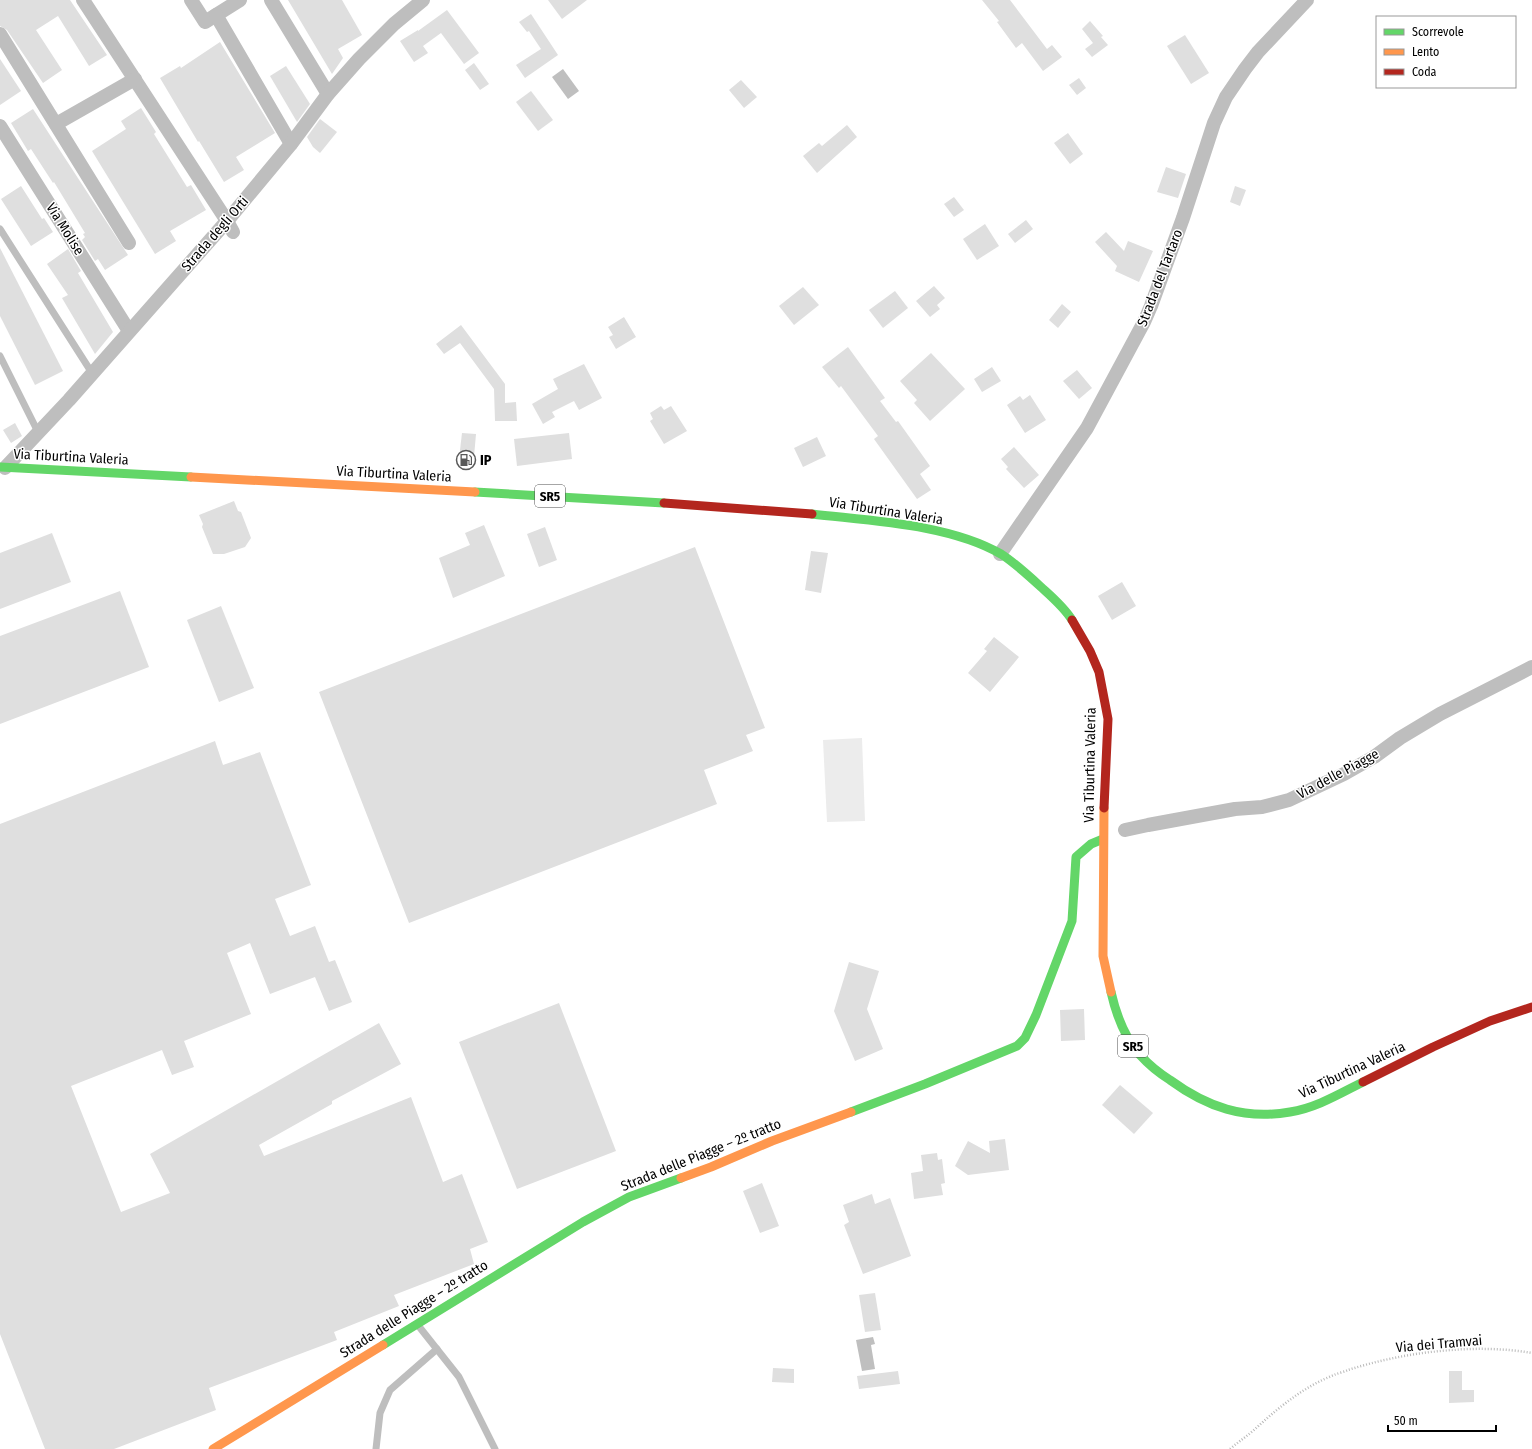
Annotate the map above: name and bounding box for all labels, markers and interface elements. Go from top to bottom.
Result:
legend [1376,16,1516,88]
text: Scorrevole [1412,25,1464,39]
text: Lento [1412,45,1439,59]
text: Coda [1412,65,1437,79]
street label: Strada degli Orti [178,193,252,275]
street label: Via Molise [42,200,88,258]
street label: Strada del Tartaro [1134,227,1186,329]
street label: Via Tiburtina Valeria [13,445,129,469]
fuel station icon: IP [455,449,477,471]
place label: IP [480,452,492,469]
street label: Via Tiburtina Valeria [336,462,452,486]
road number: SR5 [535,485,565,507]
street label: Via Tiburtina Valeria [828,494,944,528]
street label: Via Tiburtina Valeria [1080,707,1100,823]
street label: Via delle Piagge [1294,745,1382,803]
road number: SR5 [1118,1035,1148,1057]
street label: Via Tiburtina Valeria [1296,1038,1408,1102]
street label: Strada delle Piagge – 2º tratto [618,1115,784,1195]
street label: Strada delle Piagge – 2º tratto [337,1256,491,1362]
street label: Via dei Tramvai [1395,1332,1483,1356]
scale bar [1388,1407,1496,1433]
text: 50 m [1394,1414,1418,1428]

